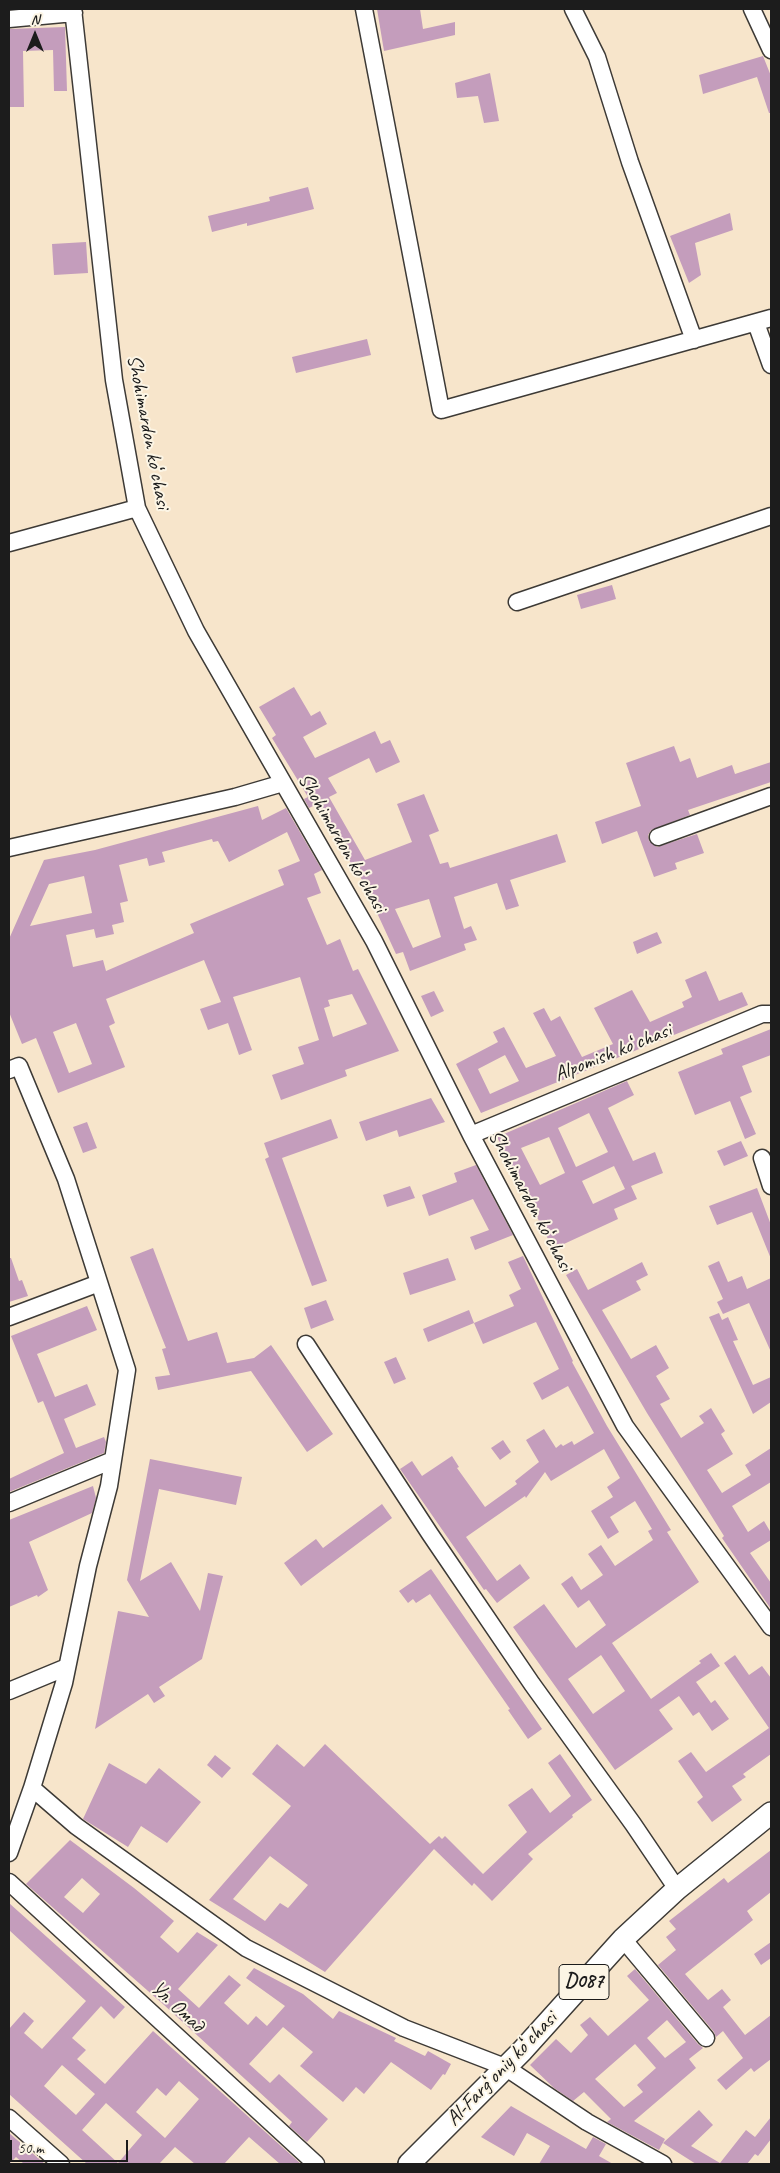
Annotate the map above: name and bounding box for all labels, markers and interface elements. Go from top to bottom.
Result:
north arrow [10,10,60,60]
text: N [31,11,39,28]
street label: Shohimardon koʻchasi [121,353,175,511]
street label: Shohimardon koʻchasi [292,769,392,917]
street label: Alpomish koʻchasi [551,1018,675,1088]
street label: Shohimardon koʻchasi [482,1126,578,1276]
road number: D087 [559,1964,609,2000]
street label: Ул. Омад [145,1976,209,2038]
street label: Al-Fargʻoniy koʻchasi [441,2007,563,2131]
scale bar [12,2130,130,2162]
text: 50 m [18,2139,44,2158]

